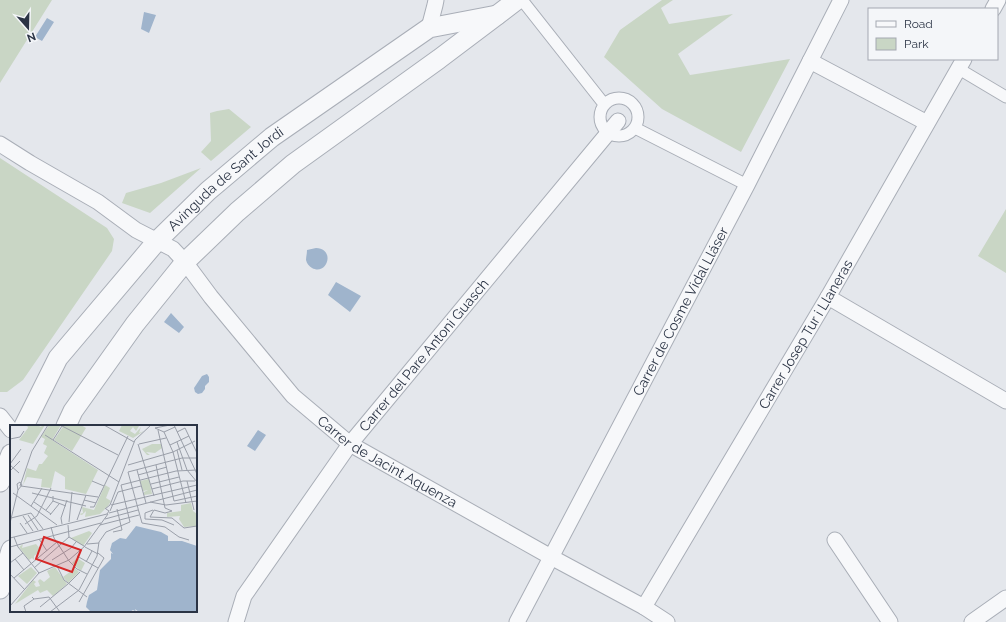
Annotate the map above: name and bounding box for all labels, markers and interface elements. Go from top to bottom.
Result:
north arrow [8,8,48,48]
legend [868,8,998,60]
text: Road [904,17,933,31]
text: N [25,29,37,44]
text: Park [904,37,929,51]
street label: Avinguda de Sant Jordi [164,124,286,234]
street label: Carrer de Cosme Vidal Lláser [630,224,731,398]
street label: Carrer Josep Tur i Llaneras [755,257,856,412]
street label: Carrer del Pare Antoni Guasch [356,276,492,435]
street label: Carrer de Jacint Aquenza [314,412,460,511]
inset map [10,425,197,612]

